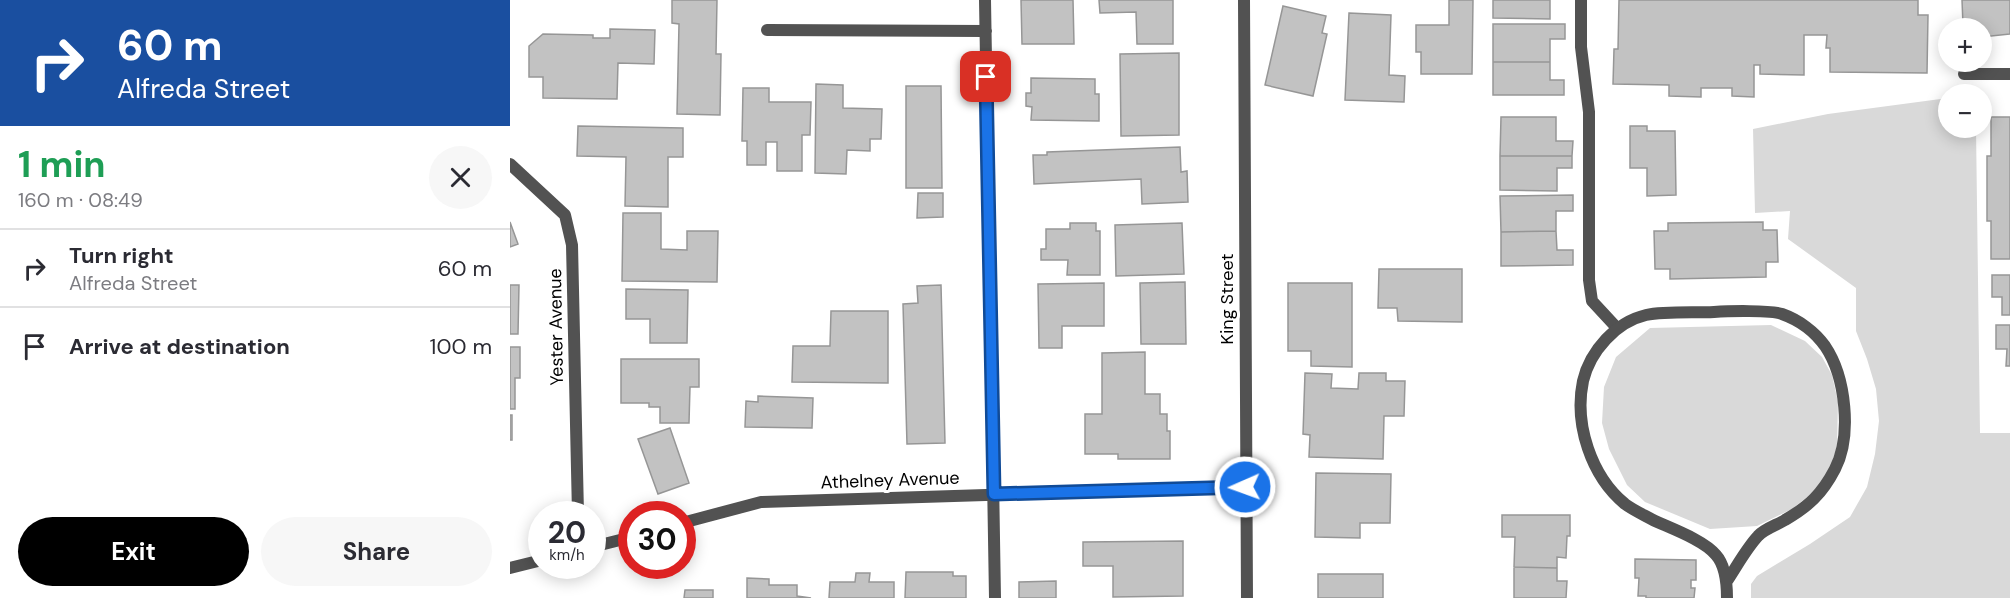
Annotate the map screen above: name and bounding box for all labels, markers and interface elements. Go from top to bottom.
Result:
text: 60 m [117,18,223,73]
map controls [1938,18,1992,138]
button: + [1938,18,1992,72]
icon: right [18,24,96,102]
pin [960,51,1011,102]
icon: arrive [969,60,1002,93]
text: Alfreda Street [117,71,290,106]
button: − [1938,84,1992,138]
text: 1 min [18,141,106,188]
button: close [429,146,492,209]
text: 160 m · 08:49 [18,187,143,213]
text: Turn right [69,241,174,270]
icon: right [18,252,51,285]
street label: King Street [1215,253,1239,345]
text: 60 m [438,254,492,283]
street label: Yester Avenue [543,268,569,386]
text: Alfreda Street [69,270,197,296]
icon: arrive [18,330,51,363]
text: Arrive at destination [69,332,290,361]
text: 100 m [430,332,492,361]
position arrow [1213,455,1277,519]
street label: Athelney Avenue [820,466,960,494]
speed limit sign: 30 [618,501,696,579]
text: 20 [548,513,586,552]
button: Exit [18,517,249,586]
button: Share [261,517,492,586]
text: km/h [549,545,585,565]

